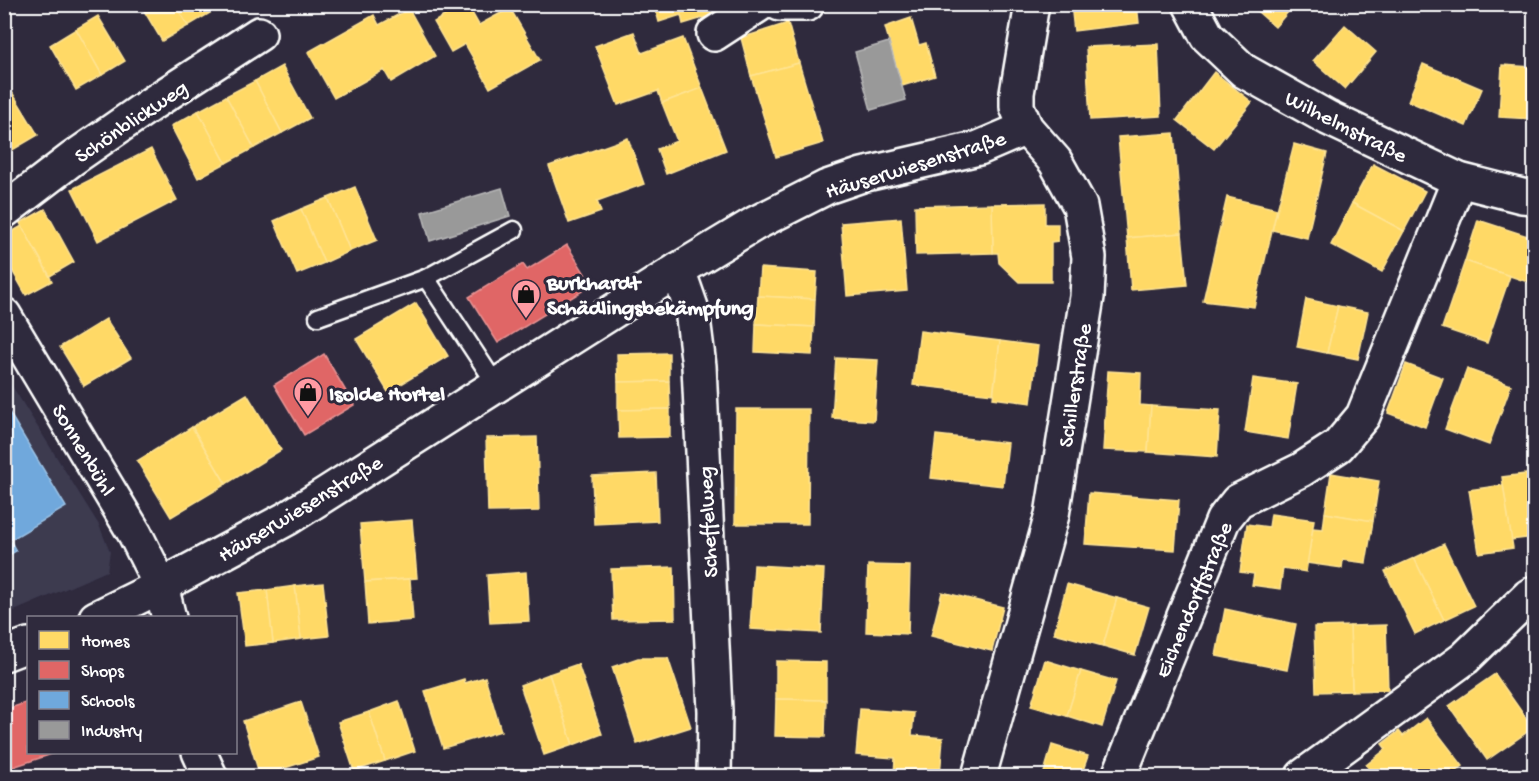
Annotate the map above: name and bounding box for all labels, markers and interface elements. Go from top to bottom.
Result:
street label: Schönblickweg [71,76,194,171]
street label: Wilhelmstraße [1280,87,1411,171]
street label: Häuserwiesenstraße [823,127,1010,207]
place label: Burkhardt Schädlingsbekämpfung [546,272,754,323]
shop icon: Burkhardt Schädlingsbekämpfung [510,278,542,320]
street label: Schillerstraße [1054,321,1100,449]
shop icon: Isolde Hortel [292,376,324,418]
place label: Isolde Hortel [329,383,445,409]
street label: Sonnenbühl [44,400,119,502]
street label: Häuserwiesenstraße [214,451,389,570]
street label: Scheffelweg [694,465,726,578]
street label: Eichendorffstraße [1151,518,1241,682]
legend [27,616,237,754]
text: Homes [81,632,131,653]
text: Shops [81,662,125,683]
text: Schools [81,692,136,713]
text: Industry [81,722,142,743]

